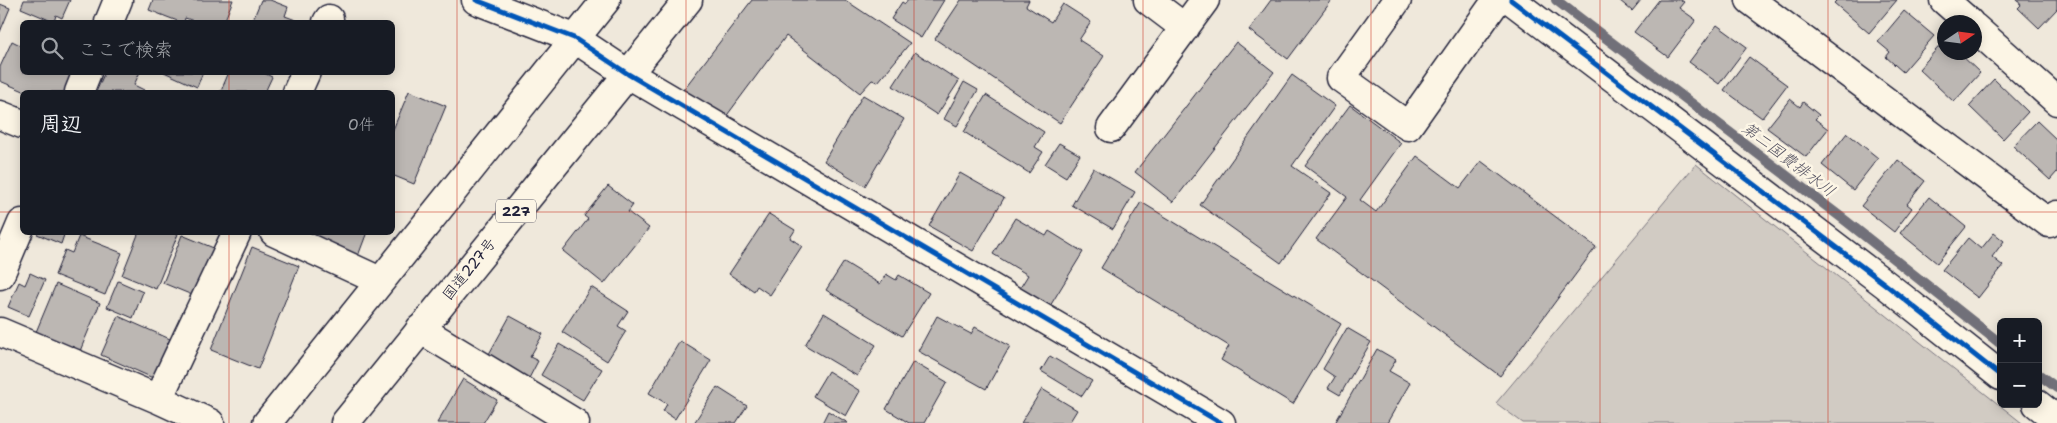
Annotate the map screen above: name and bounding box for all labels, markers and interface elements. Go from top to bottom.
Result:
north arrow [1937,15,1982,60]
search box [20,20,395,75]
icon: search [38,34,66,62]
text: ここで検索 [78,37,173,62]
text: 周辺 [40,110,82,138]
text: 0件 [348,114,375,135]
water label: 第二国費排水川 [1738,117,1840,201]
road number: 227 [496,200,536,222]
street label: 国道227号 [438,234,500,304]
map controls [1997,318,2042,408]
button: + [1997,318,2042,363]
button: − [1997,363,2042,408]

